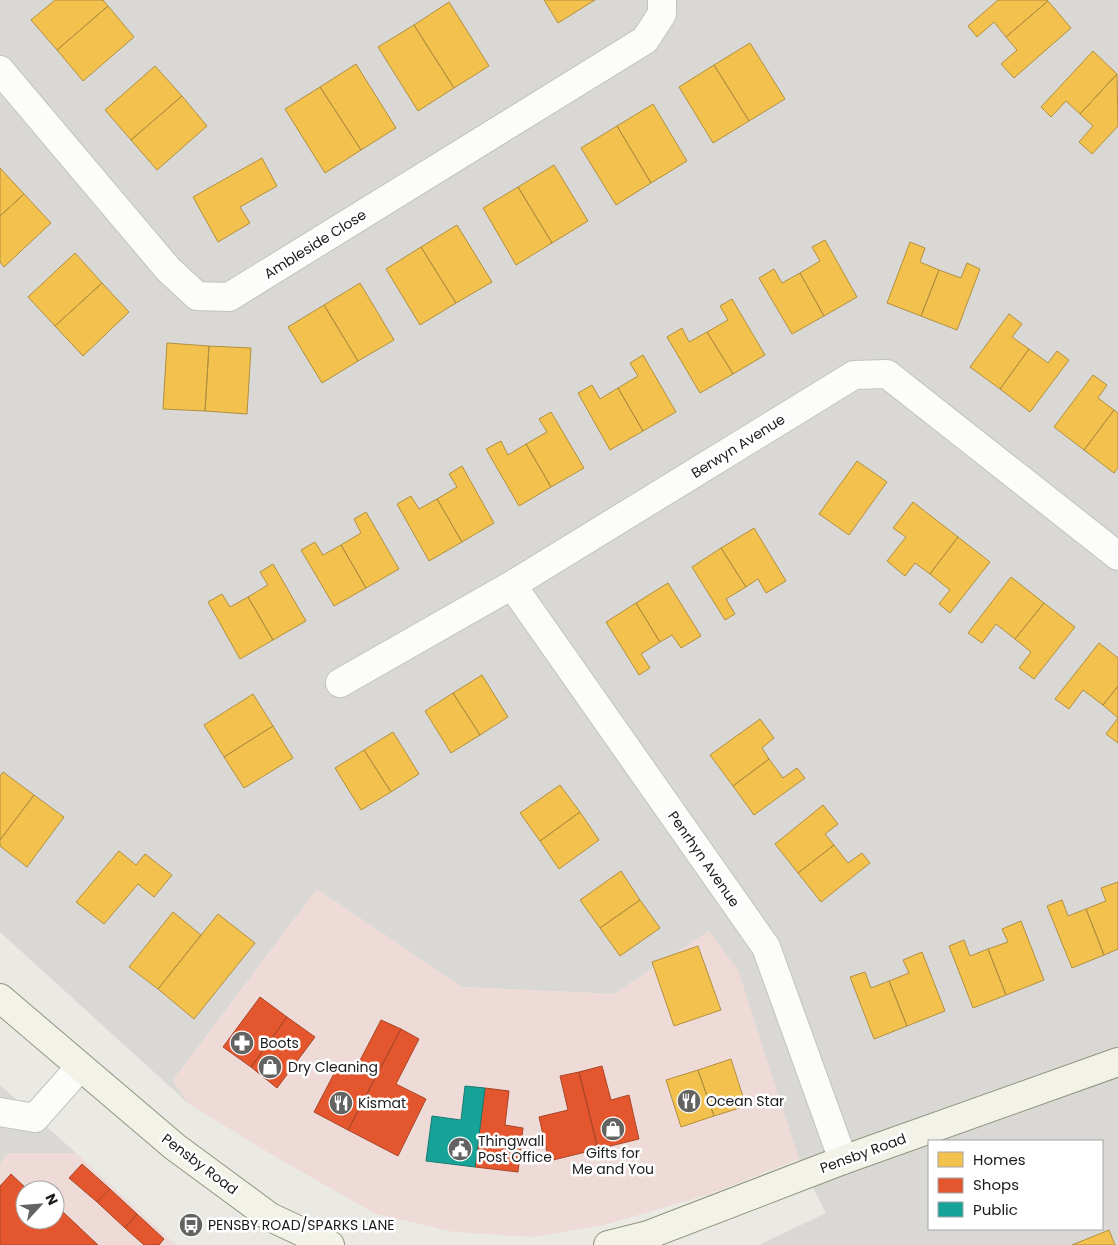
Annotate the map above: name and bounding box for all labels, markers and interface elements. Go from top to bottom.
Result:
street label: Ambleside Close [260,204,370,284]
street label: Berwyn Avenue [687,409,789,483]
street label: Penrhyn Avenue [663,807,745,911]
pharmacy icon: Boots [229,1030,255,1056]
place label: Boots [260,1033,299,1053]
shop icon: Dry Cleaning [257,1054,283,1080]
place label: Dry Cleaning [288,1057,378,1077]
restaurant icon: Ocean Star [676,1088,702,1114]
restaurant icon: Kismat [328,1090,354,1116]
place label: Ocean Star [706,1091,784,1111]
place label: Kismat [358,1093,406,1113]
shop icon: Gifts for Me and You [600,1116,626,1142]
street label: Pensby Road [817,1128,909,1178]
street label: Pensby Road [158,1129,242,1199]
place label: Thingwall Post Office [478,1131,552,1167]
public building icon: Thingwall Post Office [447,1136,473,1162]
legend [928,1140,1103,1230]
place label: Gifts for Me and You [572,1143,654,1179]
text: Homes [973,1149,1026,1170]
text: Shops [973,1174,1019,1195]
north arrow [15,1180,65,1230]
text: N [40,1190,63,1208]
text: Public [973,1199,1018,1220]
bus stop icon: PENSBY ROAD/SPARKS LANE [178,1212,204,1238]
place label: PENSBY ROAD/SPARKS LANE [208,1215,394,1235]

